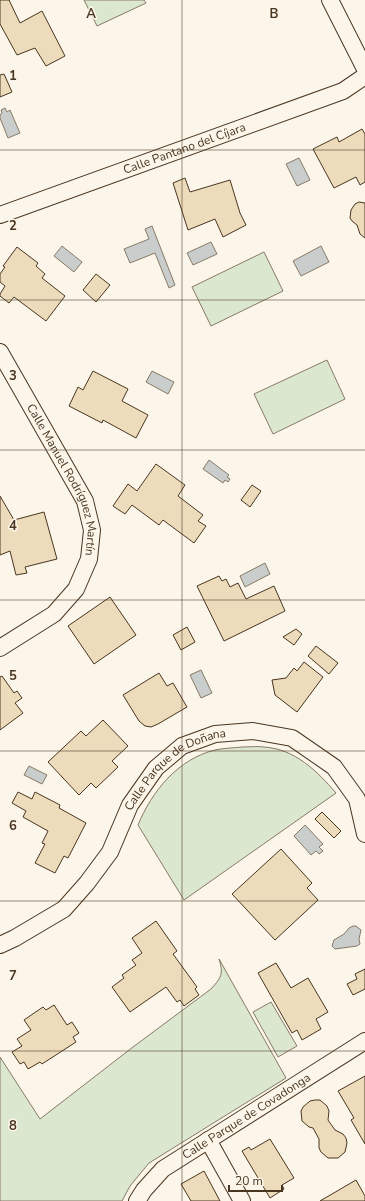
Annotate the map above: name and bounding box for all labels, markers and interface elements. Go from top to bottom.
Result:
text: A [86,5,96,23]
text: B [270,5,279,23]
text: 1 [9,67,17,85]
street label: Calle Pantano del Cíjara [121,119,248,178]
text: 2 [9,217,17,235]
text: 3 [9,367,17,385]
street label: Calle Manuel Rodríguez Martín [23,401,100,557]
text: 4 [9,517,17,535]
text: 5 [9,667,17,685]
street label: Calle Parque de Doñana [121,725,227,813]
text: 6 [9,817,17,835]
text: 7 [9,967,17,985]
street label: Calle Parque de Covadonga [179,1070,314,1163]
text: 8 [9,1117,17,1135]
scale bar [229,1167,282,1193]
text: 20 m [235,1173,263,1189]

